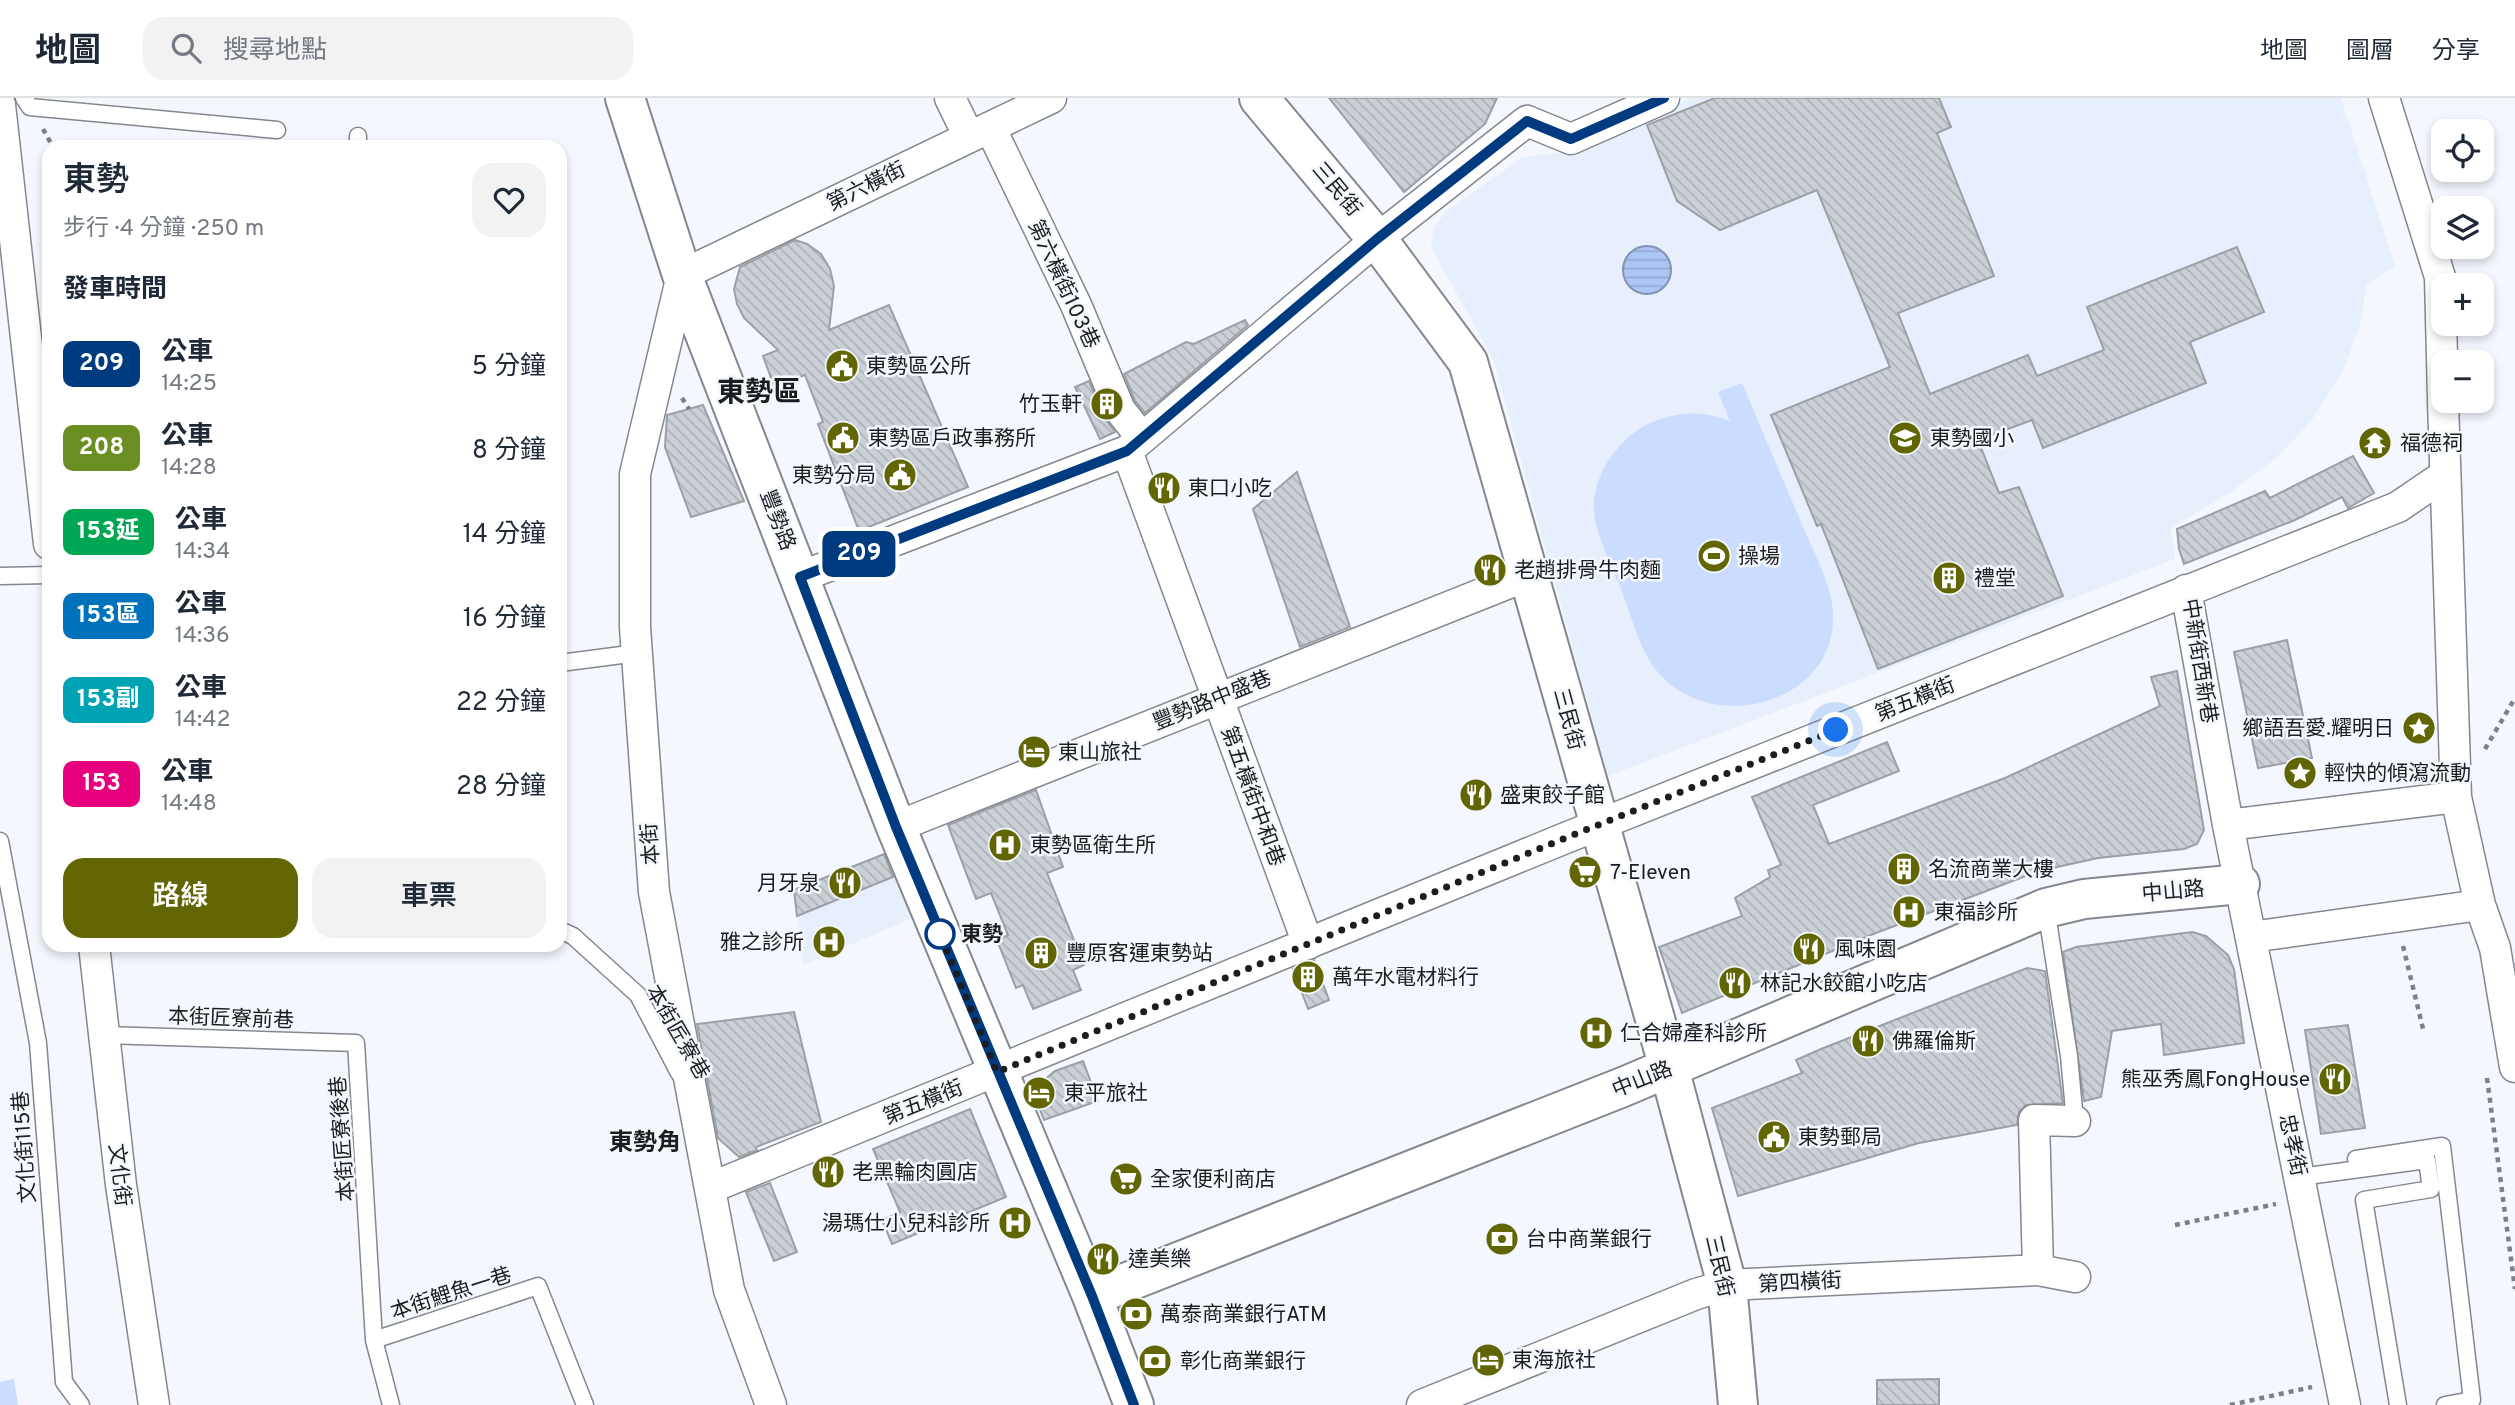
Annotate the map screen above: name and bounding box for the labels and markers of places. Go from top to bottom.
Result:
public building icon: 東勢區公所 [823,347,861,385]
place label: 東勢區公所 [866,354,971,381]
building icon: 竹玉軒 [1088,385,1126,423]
place label: 竹玉軒 [1019,392,1082,419]
public building icon: 東勢區戶政事務所 [824,419,862,457]
school or university icon: 東勢國小 [1886,419,1924,457]
temple icon: 福德祠 [2356,424,2394,462]
place label: 東勢區戶政事務所 [868,426,1036,453]
place label: 東勢國小 [1930,426,2014,453]
place label: 福德祠 [2400,431,2463,458]
public building icon: 東勢分局 [881,456,919,494]
place label: 東勢分局 [792,463,876,490]
restaurant icon: 東口小吃 [1145,469,1183,507]
place label: 東口小吃 [1188,476,1272,503]
sports icon: 操場 [1695,537,1733,575]
place label: 操場 [1738,544,1780,571]
restaurant icon: 老趙排骨牛肉麵 [1471,551,1509,589]
place label: 老趙排骨牛肉麵 [1514,558,1661,585]
building icon: 禮堂 [1930,559,1968,597]
place label: 禮堂 [1974,566,2016,593]
place icon: 鄉語吾愛.耀明日 [2400,709,2438,747]
place label: 鄉語吾愛.耀明日 [2242,716,2394,743]
hotel icon: 東山旅社 [1015,733,1053,771]
place label: 東山旅社 [1058,740,1142,767]
place icon: 輕快的傾瀉流動 [2281,754,2319,792]
place label: 輕快的傾瀉流動 [2324,761,2471,788]
restaurant icon: 盛東餃子館 [1457,776,1495,814]
place label: 盛東餃子館 [1500,783,1605,810]
hospital icon: 東勢區衛生所 [986,826,1024,864]
place label: 東勢區衛生所 [1030,833,1156,860]
building icon: 名流商業大樓 [1885,850,1923,888]
supermarket icon: 7-Eleven [1566,853,1604,891]
place label: 名流商業大樓 [1928,857,2054,884]
place label: 7-Eleven [1610,860,1691,887]
restaurant icon: 月牙泉 [826,864,864,902]
place label: 月牙泉 [757,871,820,898]
hospital icon: 東福診所 [1890,893,1928,931]
place label: 東福診所 [1934,900,2018,927]
marker: 東勢 [925,919,955,949]
place label: 東勢 [961,922,1003,949]
hospital icon: 雅之診所 [810,923,848,961]
place label: 雅之診所 [720,930,804,957]
restaurant icon: 風味園 [1790,930,1828,968]
building icon: 豐原客運東勢站 [1022,934,1060,972]
place label: 風味園 [1834,937,1897,964]
place label: 豐原客運東勢站 [1066,941,1213,968]
building icon: 萬年水電材料行 [1289,958,1327,996]
restaurant icon: 林記水餃館小吃店 [1716,964,1754,1002]
place label: 萬年水電材料行 [1332,965,1479,992]
place label: 林記水餃館小吃店 [1760,971,1928,998]
hospital icon: 仁合婦產科診所 [1577,1014,1615,1052]
place label: 仁合婦產科診所 [1620,1021,1767,1048]
restaurant icon: 佛羅倫斯 [1849,1022,1887,1060]
place label: 佛羅倫斯 [1892,1029,1976,1056]
restaurant icon: 熊巫秀鳳FongHouse [2316,1060,2354,1098]
place label: 熊巫秀鳳FongHouse [2121,1067,2310,1094]
hotel icon: 東平旅社 [1020,1074,1058,1112]
place label: 東平旅社 [1064,1081,1148,1108]
public building icon: 東勢郵局 [1755,1118,1793,1156]
place label: 東勢郵局 [1798,1125,1882,1152]
restaurant icon: 老黑輪肉圓店 [809,1153,847,1191]
place label: 老黑輪肉圓店 [852,1160,978,1187]
supermarket icon: 全家便利商店 [1107,1160,1145,1198]
place label: 全家便利商店 [1150,1167,1276,1194]
hospital icon: 湯瑪仕小兒科診所 [996,1204,1034,1242]
place label: 湯瑪仕小兒科診所 [822,1211,990,1238]
bank icon: 台中商業銀行 [1483,1220,1521,1258]
place label: 台中商業銀行 [1526,1227,1652,1254]
restaurant icon: 達美樂 [1084,1240,1122,1278]
place label: 達美樂 [1128,1247,1191,1274]
bank icon: 萬泰商業銀行ATM [1117,1295,1155,1333]
place label: 萬泰商業銀行ATM [1160,1302,1327,1329]
hotel icon: 東海旅社 [1469,1341,1507,1379]
bank icon: 彰化商業銀行 [1136,1342,1174,1380]
place label: 東海旅社 [1512,1348,1596,1375]
place label: 彰化商業銀行 [1180,1349,1306,1376]

